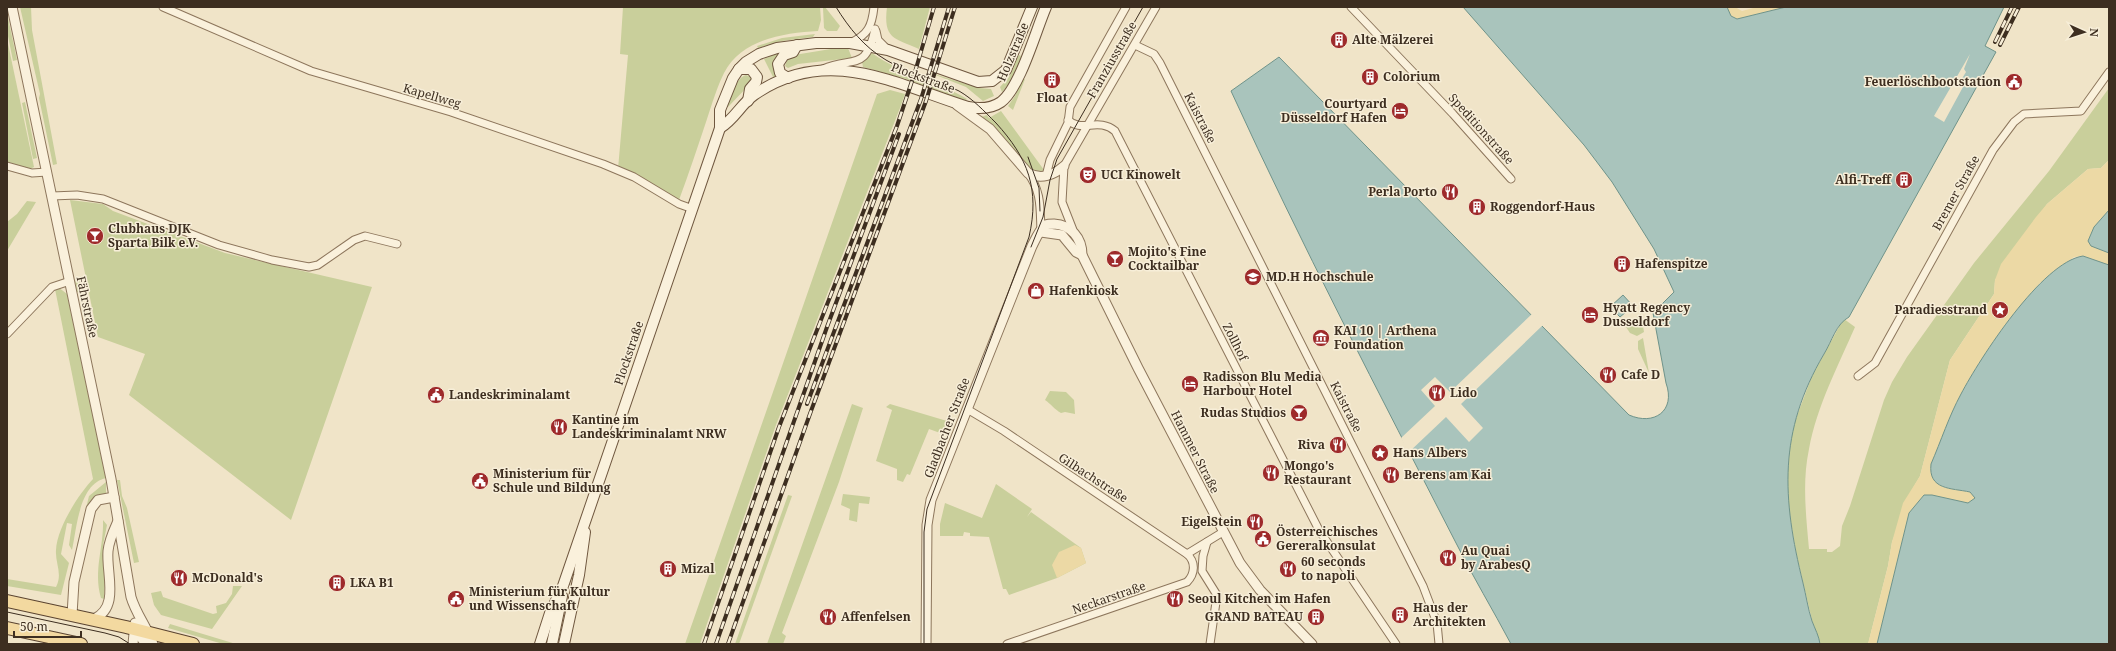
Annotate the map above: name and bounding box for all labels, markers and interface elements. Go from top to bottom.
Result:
north arrow [2064,12,2104,52]
street label: Franziusstraße [1083,18,1140,101]
street label: Holzstraße [993,20,1033,84]
text: N [2087,28,2102,38]
building icon: Alte Mälzerei [1329,30,1349,50]
place label: Alte Mälzerei [1352,31,1434,48]
street label: Plockstraße [889,58,957,97]
building icon: Colorium [1360,67,1380,87]
place label: Colorium [1383,68,1440,85]
building icon: Float [1042,70,1062,90]
public building icon: Feuerlöschbootstation [2004,72,2024,92]
place label: Feuerlöschbootstation [1865,73,2001,90]
street label: Kapellweg [401,79,464,112]
place label: Float [1036,89,1068,106]
street label: Kaistraße [1180,89,1221,146]
street label: Speditionstraße [1445,89,1518,168]
place label: Courtyard Düsseldorf Hafen [1281,95,1387,126]
hotel icon: Courtyard Düsseldorf Hafen [1390,101,1410,121]
street label: Bremer Straße [1928,152,1983,233]
theatre icon: UCI Kinowelt [1078,165,1098,185]
place label: UCI Kinowelt [1101,166,1181,183]
building icon: Alfi-Treff [1894,170,1914,190]
place label: Alfi-Treff [1835,171,1893,188]
restaurant icon: Perla Porto [1440,182,1460,202]
place label: Perla Porto [1368,183,1437,200]
building icon: Roggendorf-Haus [1467,197,1487,217]
place label: Roggendorf-Haus [1490,198,1595,215]
place label: Clubhaus DJK Sparta Bilk e.V. [108,220,198,251]
bar icon: Clubhaus DJK Sparta Bilk e.V. [85,226,105,246]
place label: Mojito's Fine Cocktailbar [1128,243,1206,274]
bar icon: Mojito's Fine Cocktailbar [1105,249,1125,269]
building icon: Hafenspitze [1612,254,1632,274]
place label: Hafenspitze [1635,255,1708,272]
school or university icon: MD.H Hochschule [1243,267,1263,287]
place label: MD.H Hochschule [1266,268,1374,285]
street label: Fährstraße [73,275,102,339]
shop icon: Hafenkiosk [1026,281,1046,301]
place label: Hafenkiosk [1049,282,1119,299]
place label: Hyatt Regency Dusseldorf [1603,299,1690,330]
place icon: Paradiesstrand [1990,300,2010,320]
place label: Paradiesstrand [1895,301,1987,318]
hotel icon: Hyatt Regency Dusseldorf [1580,305,1600,325]
street label: Plockstraße [610,318,647,387]
street label: Zollhof [1219,320,1253,365]
place label: KAI 10 | Arthena Foundation [1334,322,1437,353]
museum icon: KAI 10 | Arthena Foundation [1311,328,1331,348]
restaurant icon: Cafe D [1598,365,1618,385]
place label: Cafe D [1621,366,1660,383]
place label: Radisson Blu Media Harbour Hotel [1203,368,1322,399]
hotel icon: Radisson Blu Media Harbour Hotel [1180,374,1200,394]
street label: Gladbacher Straße [920,375,974,481]
street label: Kaistraße [1326,378,1367,435]
restaurant icon: Lido [1427,383,1447,403]
place label: Lido [1450,384,1477,401]
public building icon: Landeskriminalamt [426,385,446,405]
place label: Landeskriminalamt [449,386,570,403]
bar icon: Rudas Studios [1289,403,1309,423]
place label: Rudas Studios [1201,404,1286,421]
street label: Hammer Straße [1167,407,1224,496]
place label: Kantine im Landeskriminalamt NRW [572,411,727,442]
restaurant icon: Kantine im Landeskriminalamt NRW [549,417,569,437]
restaurant icon: Riva [1328,435,1348,455]
place label: Riva [1298,436,1325,453]
place icon: Hans Albers [1370,443,1390,463]
place label: Hans Albers [1393,444,1467,461]
street label: Gilbachstraße [1055,449,1131,506]
place label: Mongo's Restaurant [1284,457,1351,488]
restaurant icon: Mongo's Restaurant [1261,463,1281,483]
place label: Ministerium für Schule und Bildung [493,465,611,496]
restaurant icon: Berens am Kai [1381,465,1401,485]
place label: Berens am Kai [1404,466,1492,483]
public building icon: Ministerium für Schule und Bildung [470,471,490,491]
restaurant icon: EigelStein [1245,512,1265,532]
place label: EigelStein [1181,513,1242,530]
place label: Österreichisches Gereralkonsulat [1276,523,1378,554]
public building icon: Österreichisches Gereralkonsulat [1253,529,1273,549]
place label: Au Quai by ArabesQ [1461,542,1531,573]
restaurant icon: Au Quai by ArabesQ [1438,548,1458,568]
place label: 60 seconds to napoli [1301,553,1366,584]
building icon: Mizal [658,559,678,579]
restaurant icon: 60 seconds to napoli [1278,559,1298,579]
place label: Mizal [681,560,715,577]
restaurant icon: McDonald's [169,568,189,588]
place label: McDonald's [192,569,263,586]
building icon: LKA B1 [327,573,347,593]
place label: LKA B1 [350,574,394,591]
street label: Neckarstraße [1070,577,1148,618]
place label: Ministerium für Kultur und Wissenschaft [469,583,611,614]
public building icon: Ministerium für Kultur und Wissenschaft [446,589,466,609]
restaurant icon: Seoul Kitchen im Hafen [1165,589,1185,609]
place label: Seoul Kitchen im Hafen [1188,590,1331,607]
place label: Haus der Architekten [1413,599,1486,630]
building icon: Haus der Architekten [1390,605,1410,625]
restaurant icon: Affenfelsen [818,607,838,627]
building icon: GRAND BATEAU [1306,607,1326,627]
place label: Affenfelsen [841,608,911,625]
place label: GRAND BATEAU [1205,608,1303,625]
scale bar [14,613,81,639]
text: 50 m [20,618,48,635]

